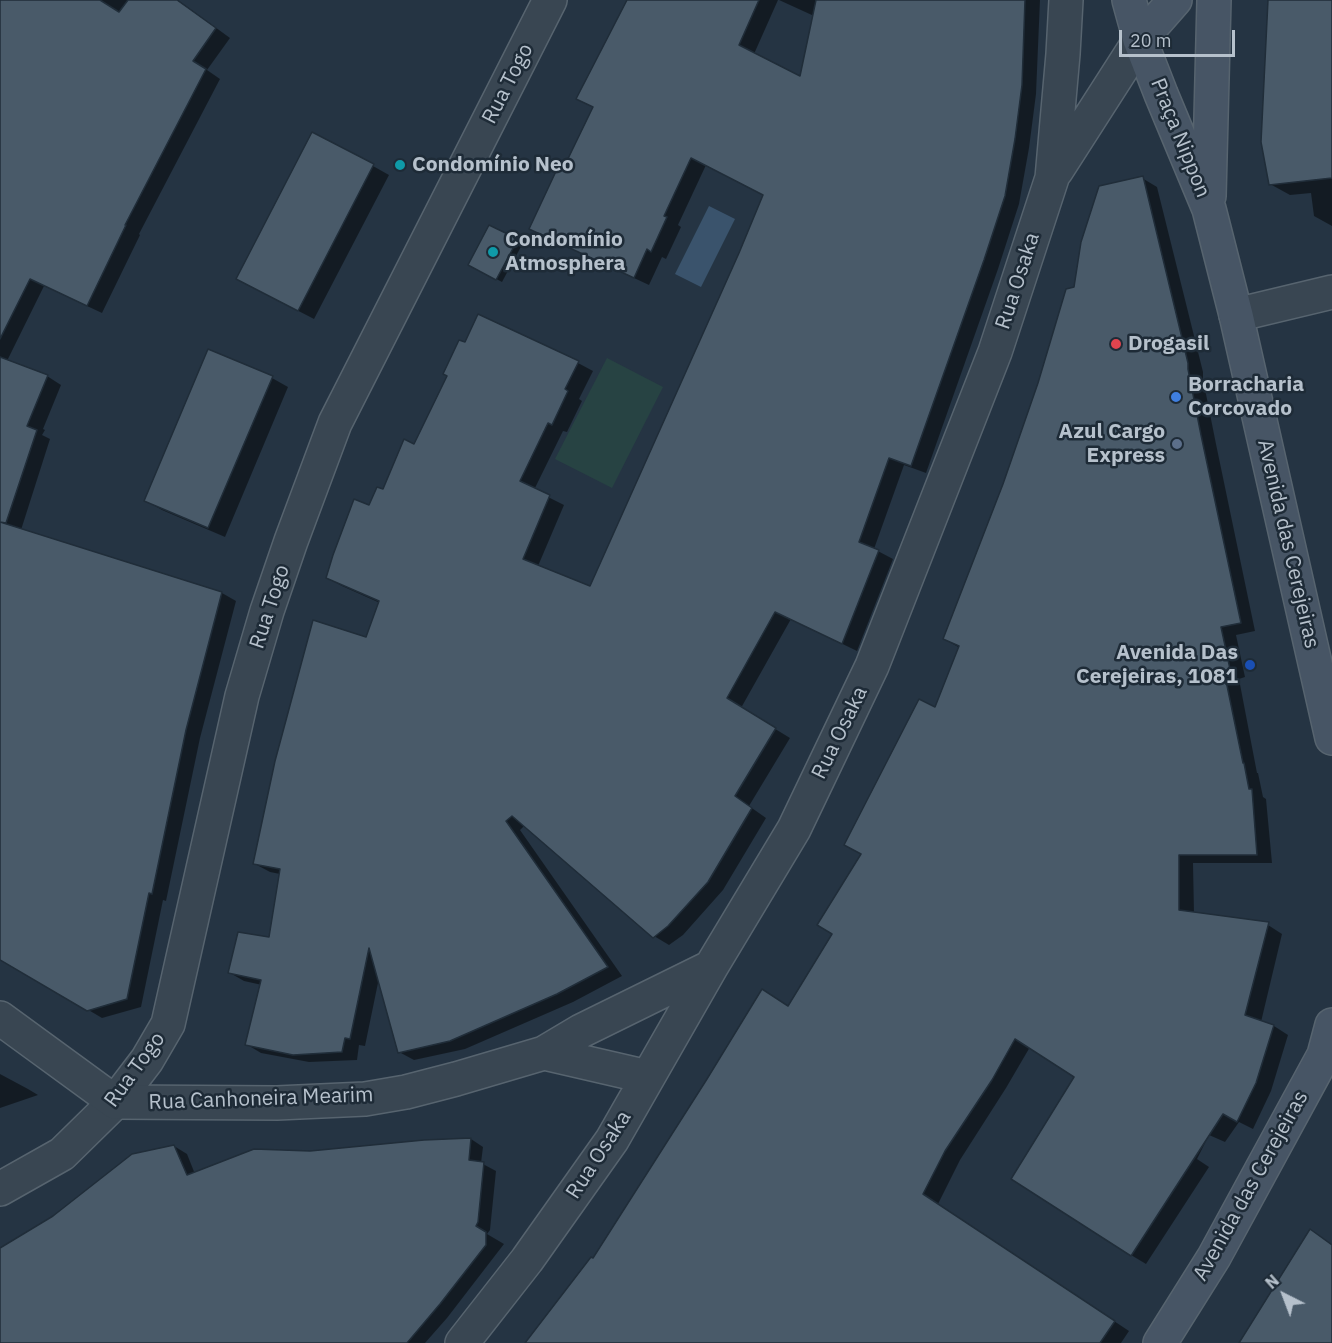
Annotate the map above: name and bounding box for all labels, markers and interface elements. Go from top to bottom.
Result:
scale bar [1122,18,1238,56]
text: 20 m [1130,29,1172,52]
street label: Rua Togo [477,40,539,128]
street label: Praça Nippon [1145,75,1215,201]
place label: Condomínio Neo [412,152,574,178]
marker: Condomínio Neo [393,158,407,172]
place label: Condomínio Atmosphera [505,227,625,277]
street label: Rua Osaka [991,230,1045,332]
marker: Condomínio Atmosphera [486,245,500,259]
place label: Drogasil [1128,331,1209,357]
marker: Drogasil [1109,337,1123,351]
place label: Borracharia Corcovado [1188,372,1304,422]
marker: Borracharia Corcovado [1169,390,1183,404]
place label: Azul Cargo Express [1059,419,1165,469]
marker: Azul Cargo Express [1170,437,1184,451]
street label: Avenida das Cerejeiras [1252,437,1324,651]
street label: Rua Togo [245,562,295,652]
place label: Avenida Das Cerejeiras, 1081 [1076,640,1238,690]
marker: Avenida Das Cerejeiras, 1081 [1243,658,1257,672]
street label: Rua Osaka [807,683,873,783]
street label: Rua Togo [99,1028,171,1112]
street label: Rua Canhoneira Mearim [148,1082,374,1116]
street label: Avenida das Cerejeiras [1188,1086,1314,1286]
street label: Rua Osaka [561,1106,637,1204]
north arrow [1254,1265,1314,1325]
text: N [1261,1270,1283,1293]

